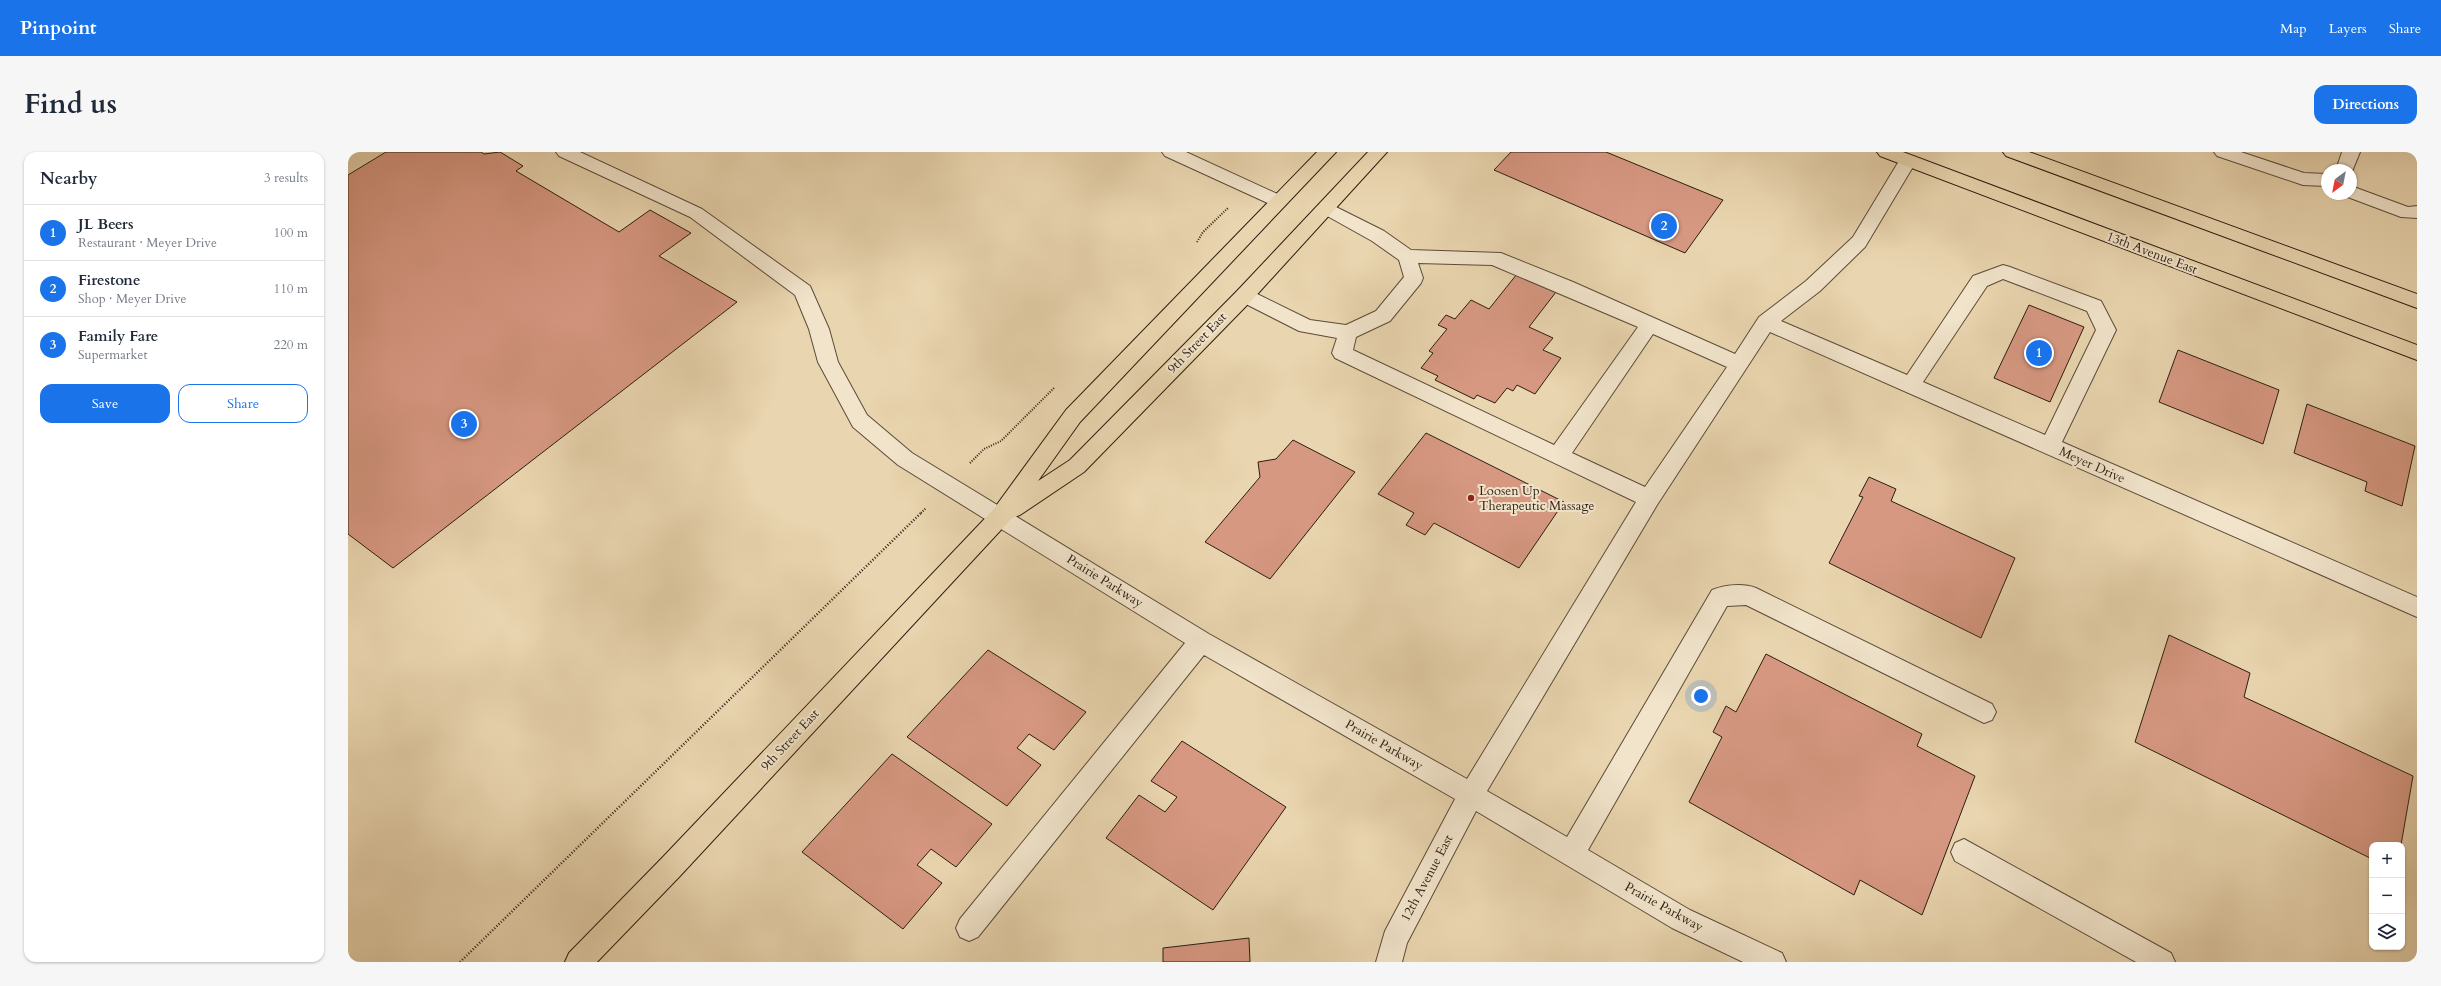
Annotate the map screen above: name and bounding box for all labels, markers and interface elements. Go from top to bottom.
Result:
text: Pinpoint [20,15,97,41]
text: Map [2280,19,2307,38]
text: Layers [2329,19,2367,38]
text: Share [2389,19,2421,38]
text: Find us [24,85,117,123]
button: Directions [2314,85,2417,124]
north arrow [2321,164,2357,200]
text: Nearby [40,167,97,190]
text: 3 results [264,169,308,187]
pin: 2 [1651,211,1677,241]
text: JL Beers [78,214,133,234]
text: 1 [50,224,56,242]
text: 100 m [274,224,308,242]
street label: 13th Avenue East [2104,227,2200,279]
text: Restaurant · Meyer Drive [78,234,217,252]
text: Firestone [78,270,140,290]
text: 2 [50,280,56,298]
text: 110 m [274,280,308,298]
text: Shop · Meyer Drive [78,290,186,308]
street label: 9th Street East [1163,309,1231,377]
text: Family Fare [78,326,158,346]
text: 3 [50,336,56,354]
text: 220 m [274,336,308,354]
pin: 1 [2026,338,2052,368]
text: Supermarket [78,346,148,364]
button: Save [40,384,170,423]
button: Share [178,384,308,423]
pin: 3 [451,409,477,439]
street label: Meyer Drive [2056,442,2128,488]
place label: Loosen Up Therapeutic Massage [1479,482,1595,515]
marker: Loosen Up Therapeutic Massage [1466,493,1476,503]
street label: Prairie Parkway [1063,550,1147,612]
your location [1691,686,1711,706]
street label: 9th Street East [757,705,823,775]
street label: Prairie Parkway [1342,715,1426,775]
street label: 12th Avenue East [1397,831,1457,925]
map controls [2369,842,2405,950]
button: + [2369,842,2405,878]
street label: Prairie Parkway [1621,878,1707,936]
button: − [2369,878,2405,914]
button: layers [2369,914,2405,950]

